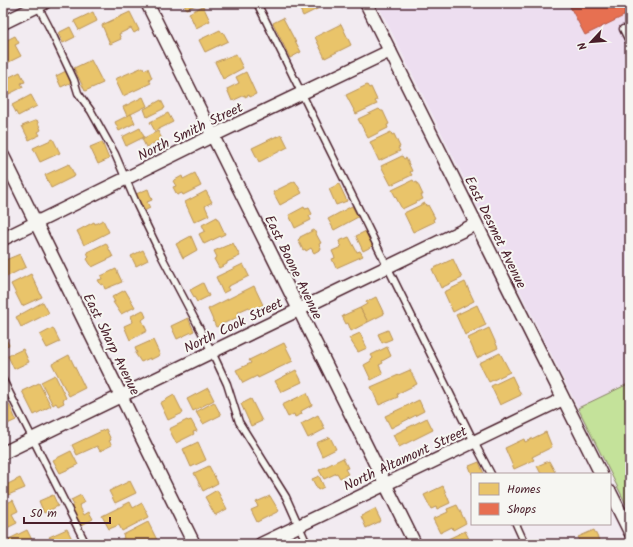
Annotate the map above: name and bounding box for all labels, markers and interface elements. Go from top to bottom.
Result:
north arrow [571,22,611,62]
text: N [573,39,593,53]
street label: North Smith Street [134,97,247,167]
street label: East Desmet Avenue [458,172,532,293]
street label: East Boone Avenue [258,211,328,324]
street label: East Sharp Avenue [77,290,146,400]
street label: North Cook Street [180,292,287,359]
street label: North Altamont Street [340,420,471,497]
legend [471,473,611,525]
text: Homes [507,480,541,499]
scale bar [24,499,110,525]
text: Shops [507,500,536,519]
text: 50 m [30,504,57,523]

